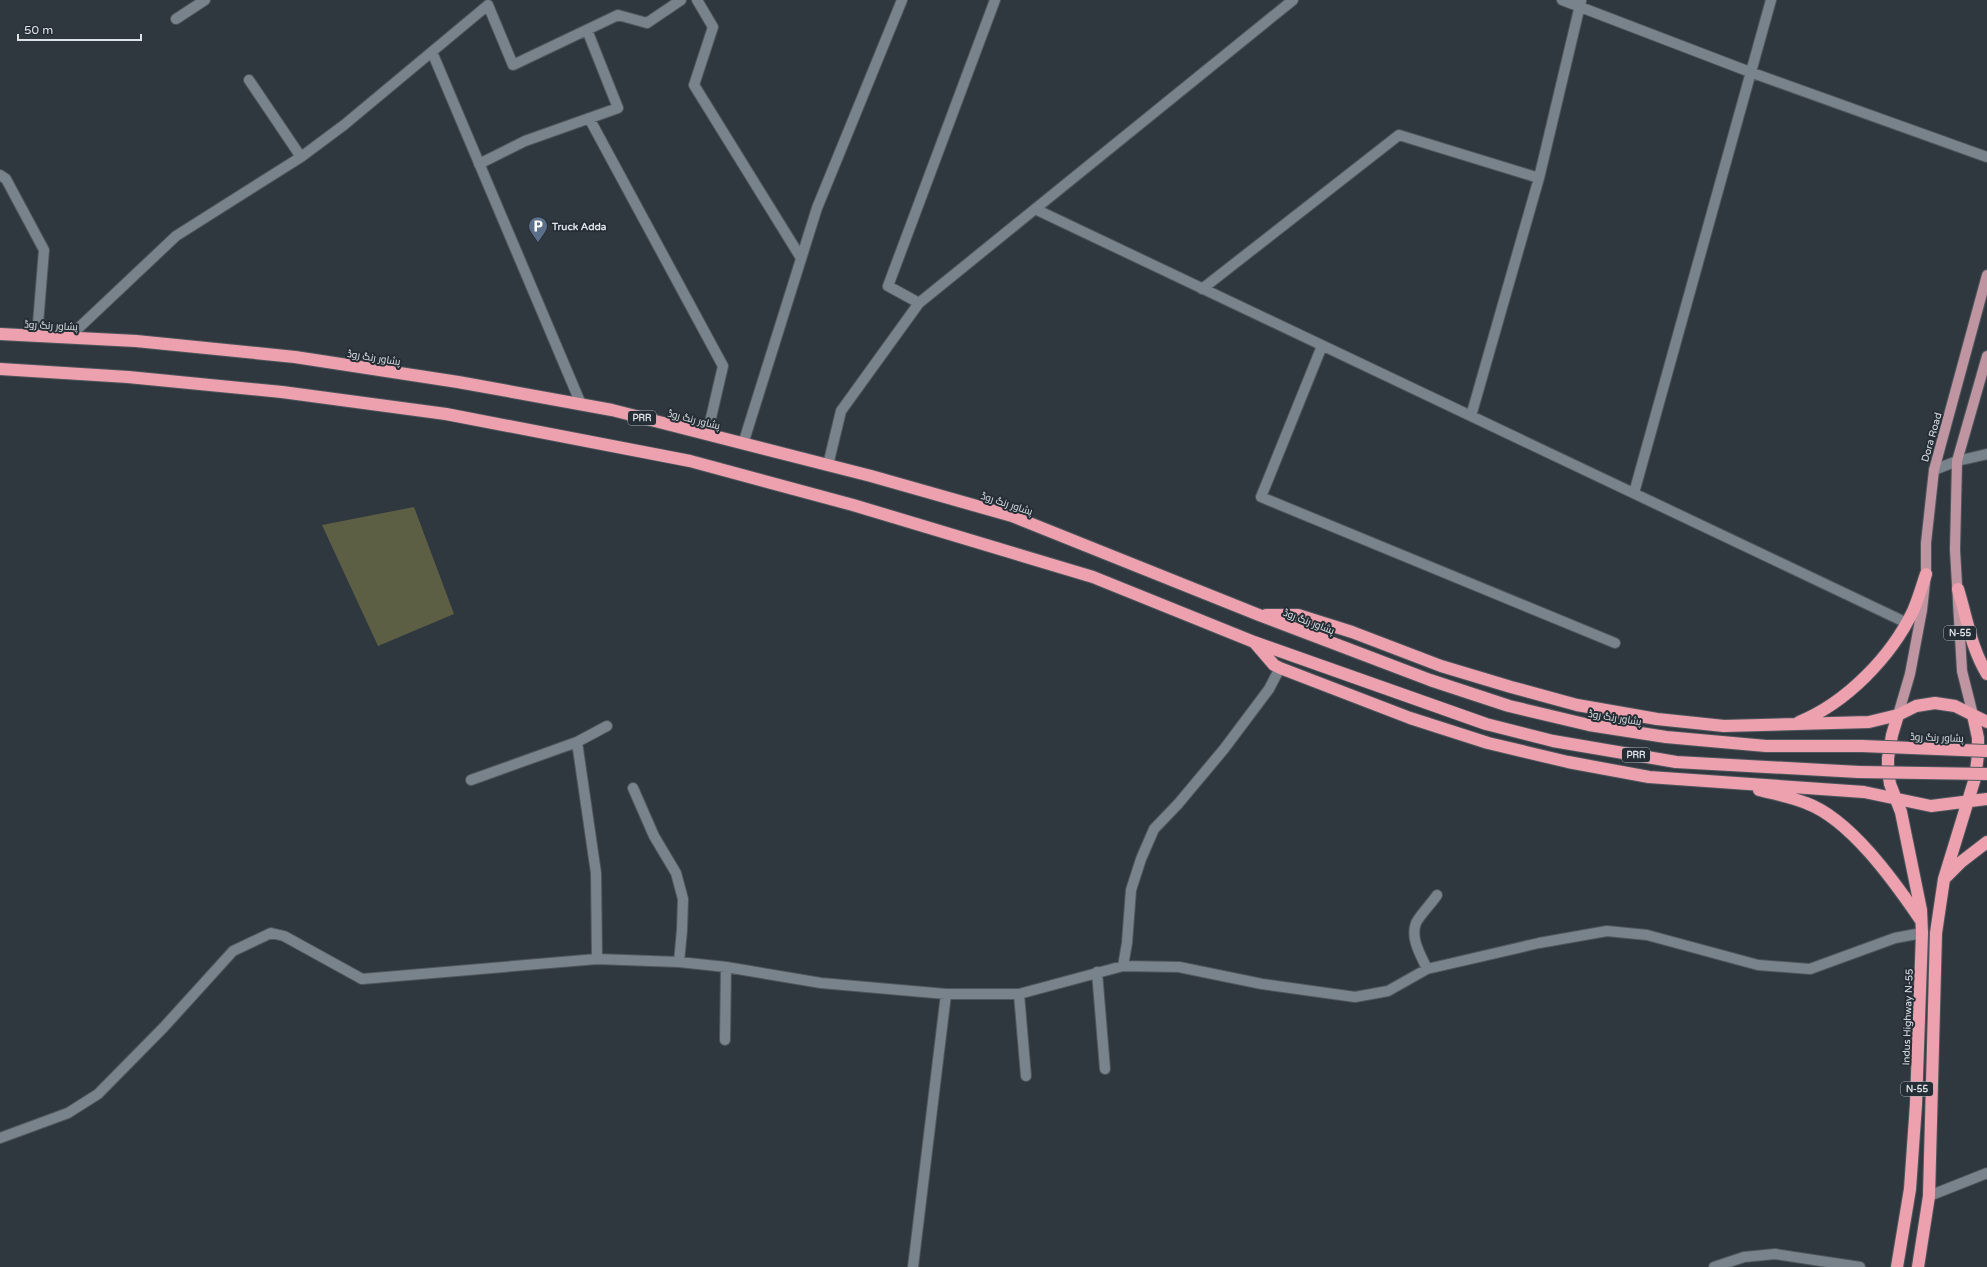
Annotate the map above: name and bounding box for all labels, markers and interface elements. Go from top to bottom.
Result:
scale bar [18,16,141,42]
text: 50 m [24,23,53,37]
parking icon: Truck Adda [527,215,549,243]
place label: Truck Adda [551,221,607,233]
street label: پشاور رنگ روڈ [24,319,78,333]
street label: پشاور رنگ روڈ [346,348,402,368]
street label: پشاور رنگ روڈ [666,408,722,432]
road number: PRR [628,411,656,425]
street label: Dora Road [1919,411,1945,463]
street label: پشاور رنگ روڈ [979,490,1034,518]
street label: پشاور رنگ روڈ [1281,607,1336,637]
road number: N-55 [1944,626,1976,640]
street label: پشاور رنگ روڈ [1587,708,1643,728]
street label: پشاور رنگ روڈ [1910,731,1964,745]
road number: PRR [1622,748,1650,762]
street label: Indus Highway N-55 [1900,968,1916,1066]
road number: N-55 [1901,1082,1933,1096]

